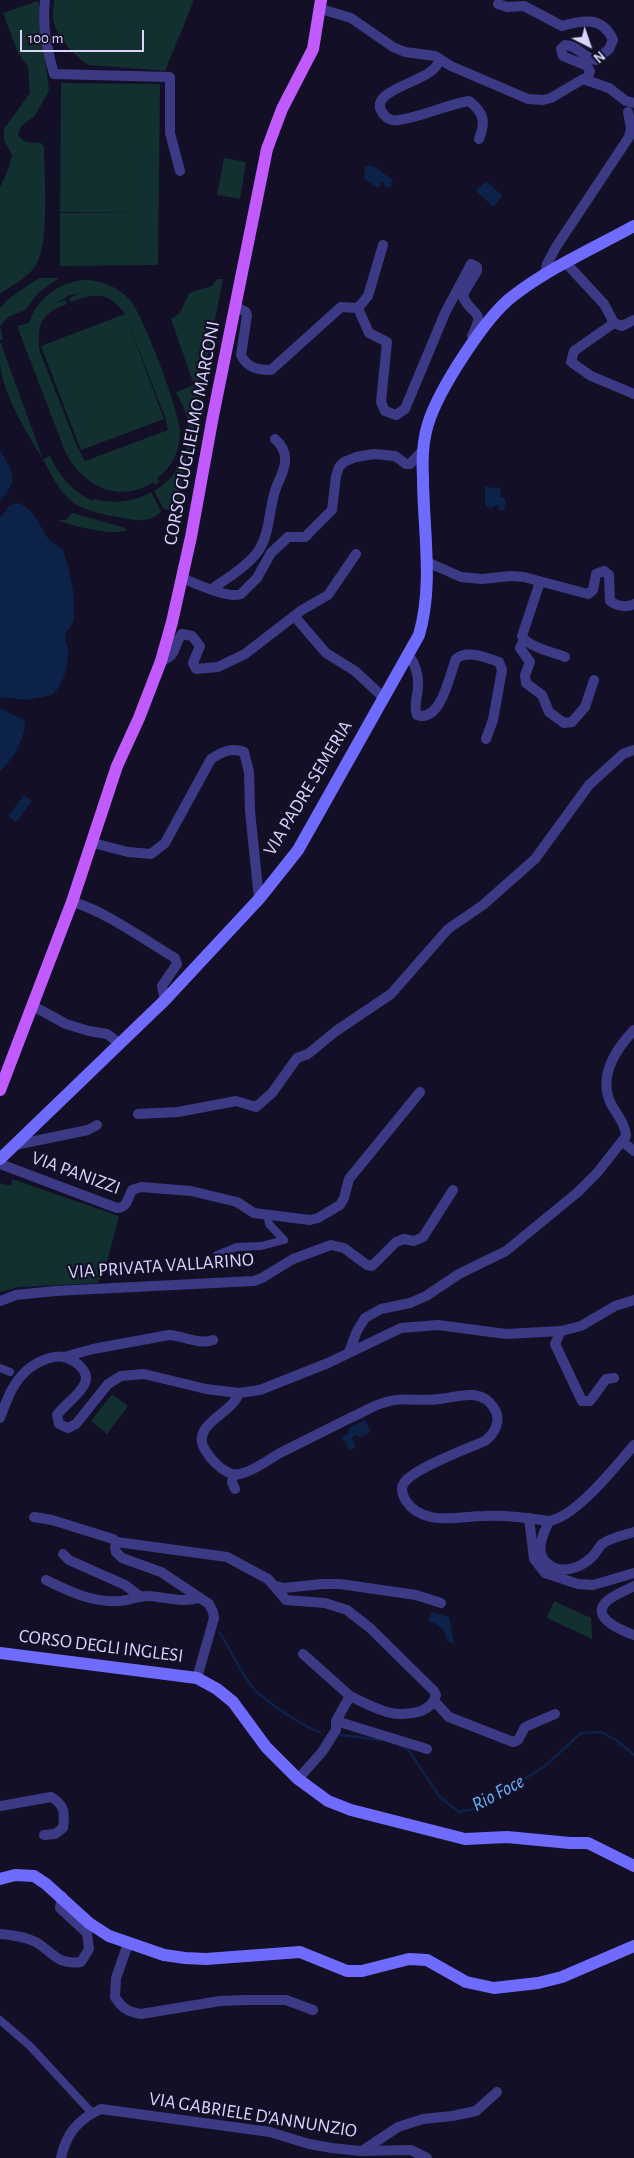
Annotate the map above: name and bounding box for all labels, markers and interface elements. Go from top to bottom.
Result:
scale bar [22,20,146,52]
north arrow [564,20,614,70]
text: 100 m [28,31,63,46]
text: N [591,48,607,65]
street label: CORSO GUGLIELMO MARCONI [159,319,225,547]
street label: VIA PADRE SEMERIA [259,716,357,860]
street label: VIA PANIZZI [28,1146,124,1200]
street label: VIA PRIVATA VALLARINO [67,1248,255,1284]
street label: CORSO DEGLI INGLESI [17,1625,185,1667]
water label: Rio Foce [468,1769,528,1817]
street label: VIA GABRIELE D'ANNUNZIO [147,2087,359,2143]

